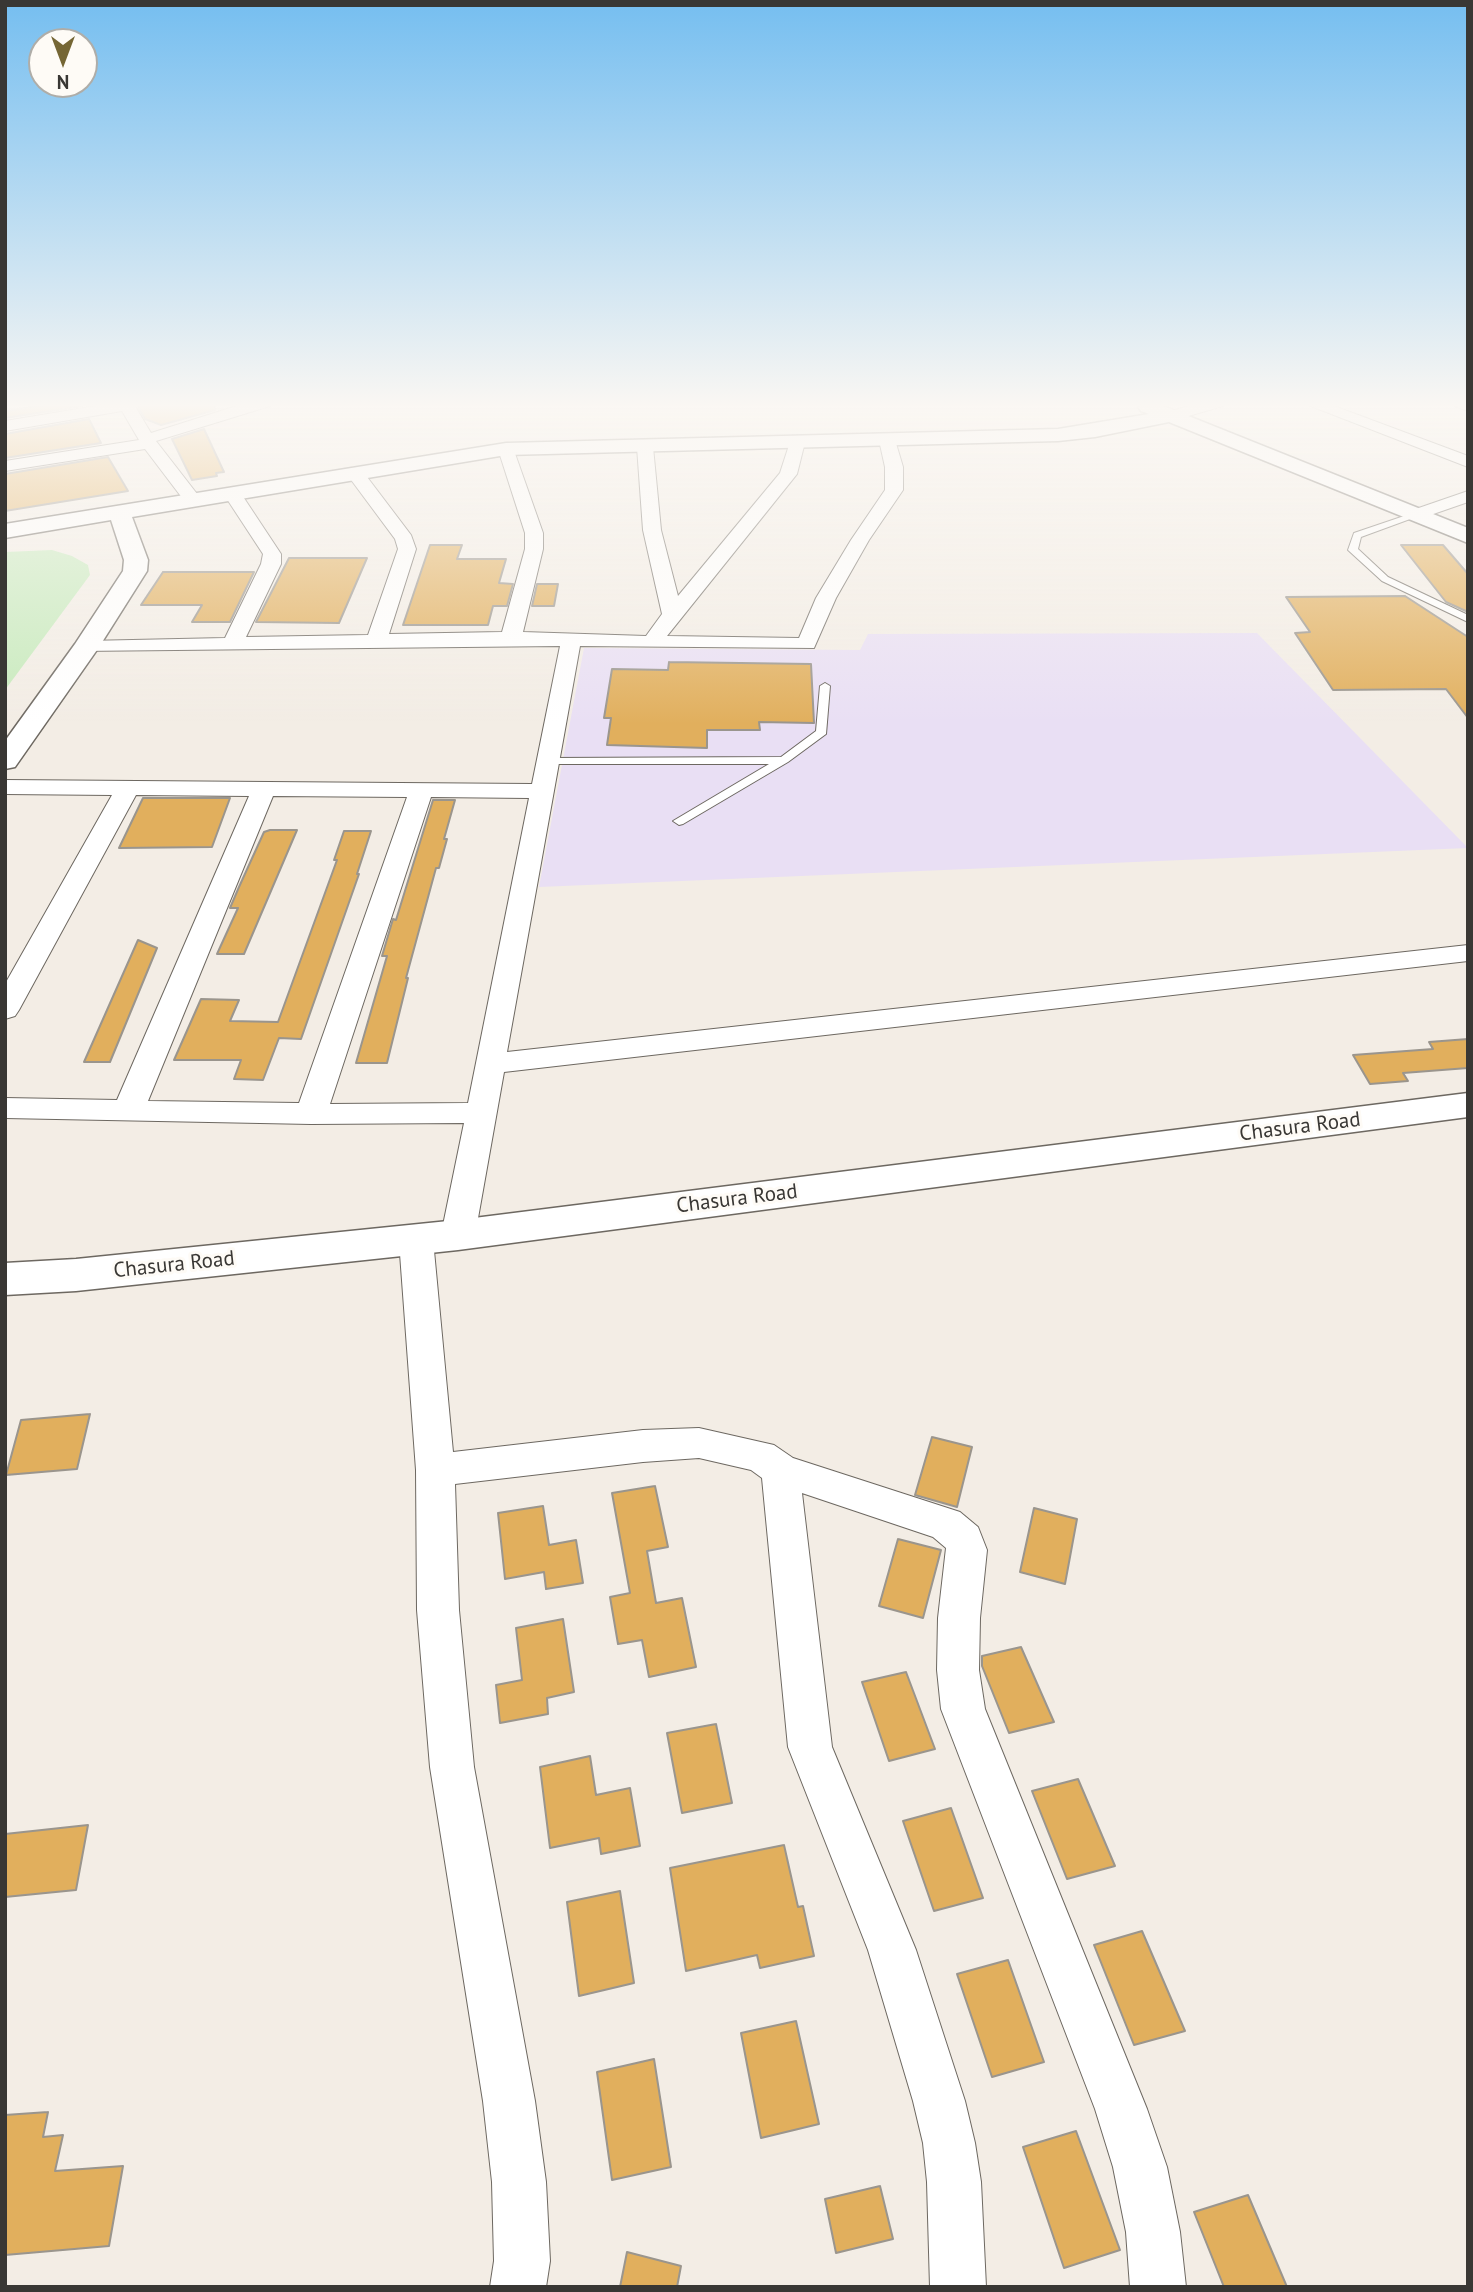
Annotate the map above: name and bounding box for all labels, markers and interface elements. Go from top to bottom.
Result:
north arrow [28,28,98,98]
text: N [57,70,69,94]
street label: Chasura Road [1238,1107,1362,1147]
street label: Chasura Road [675,1179,799,1219]
street label: Chasura Road [112,1246,236,1284]

